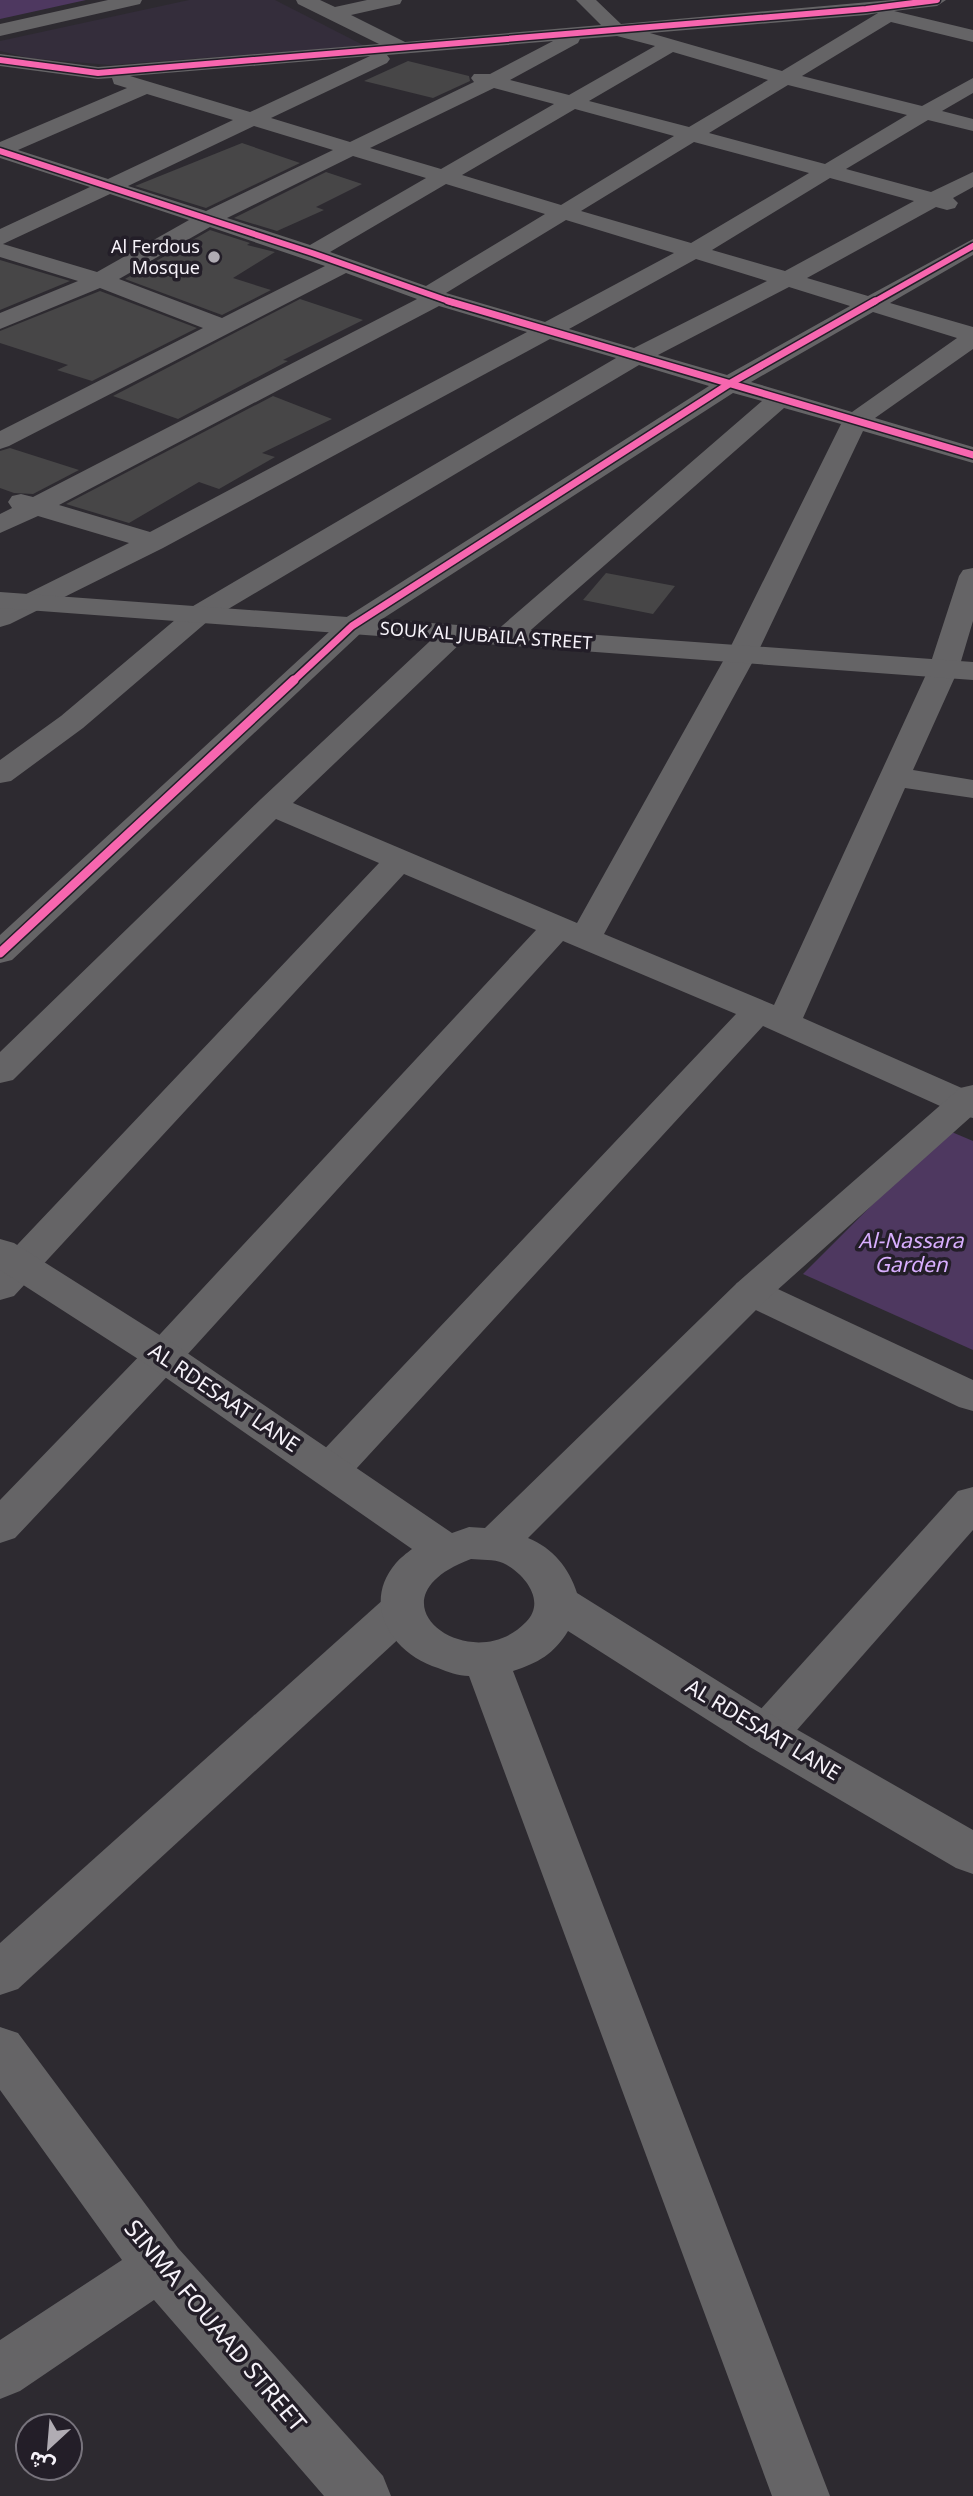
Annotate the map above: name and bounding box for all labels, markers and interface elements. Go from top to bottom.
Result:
place label: Al Ferdous Mosque [111,228,200,287]
marker: Al Ferdous Mosque [206,249,222,265]
street label: SOUK AL JUBAILA STREET [379,610,593,662]
park label: Al-Nassara Garden [858,1219,965,1287]
street label: AL RDESAAT LANE [139,1331,309,1465]
street label: AL RDESAAT LANE [676,1666,850,1794]
street label: SINMA FOUAAD STREET [109,2208,320,2446]
north arrow [14,2412,84,2482]
text: ش [22,2438,62,2485]

